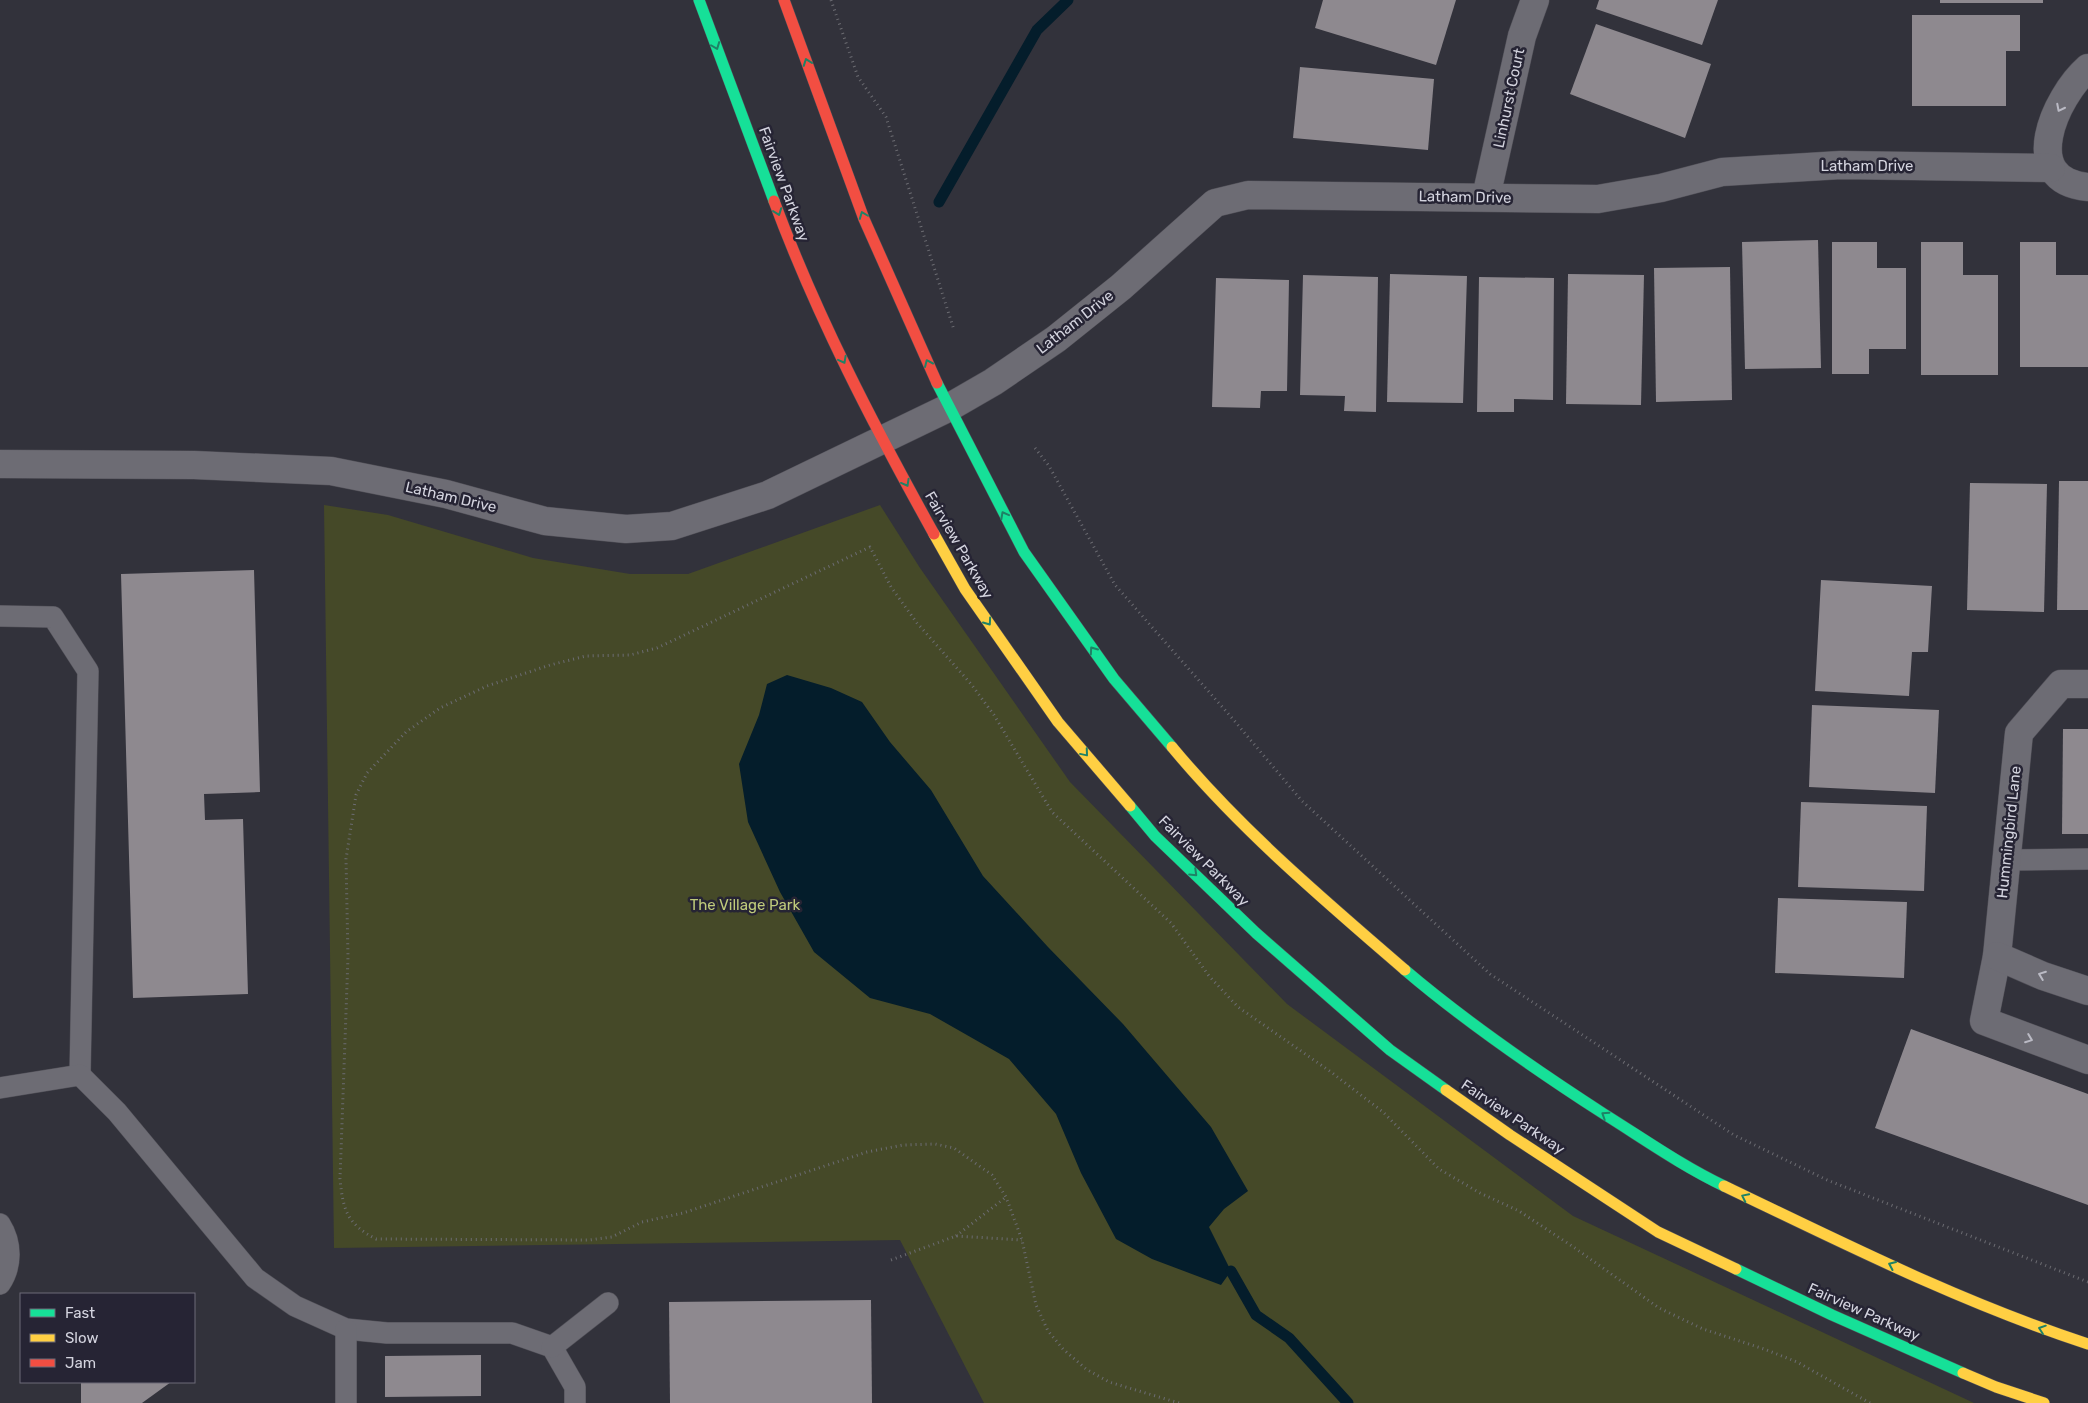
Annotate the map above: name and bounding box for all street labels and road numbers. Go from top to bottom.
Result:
street label: Linhurst Court [1490,46,1528,149]
street label: Fairview Parkway [755,124,813,244]
street label: Latham Drive [1820,157,1914,175]
street label: Latham Drive [1418,187,1512,207]
street label: Latham Drive [1033,286,1117,358]
street label: Latham Drive [404,478,498,516]
street label: Fairview Parkway [921,488,997,602]
street label: Hummingbird Lane [1993,765,2025,899]
street label: Fairview Parkway [1155,812,1253,910]
street label: Fairview Parkway [1458,1076,1568,1158]
street label: Fairview Parkway [1805,1279,1923,1345]

